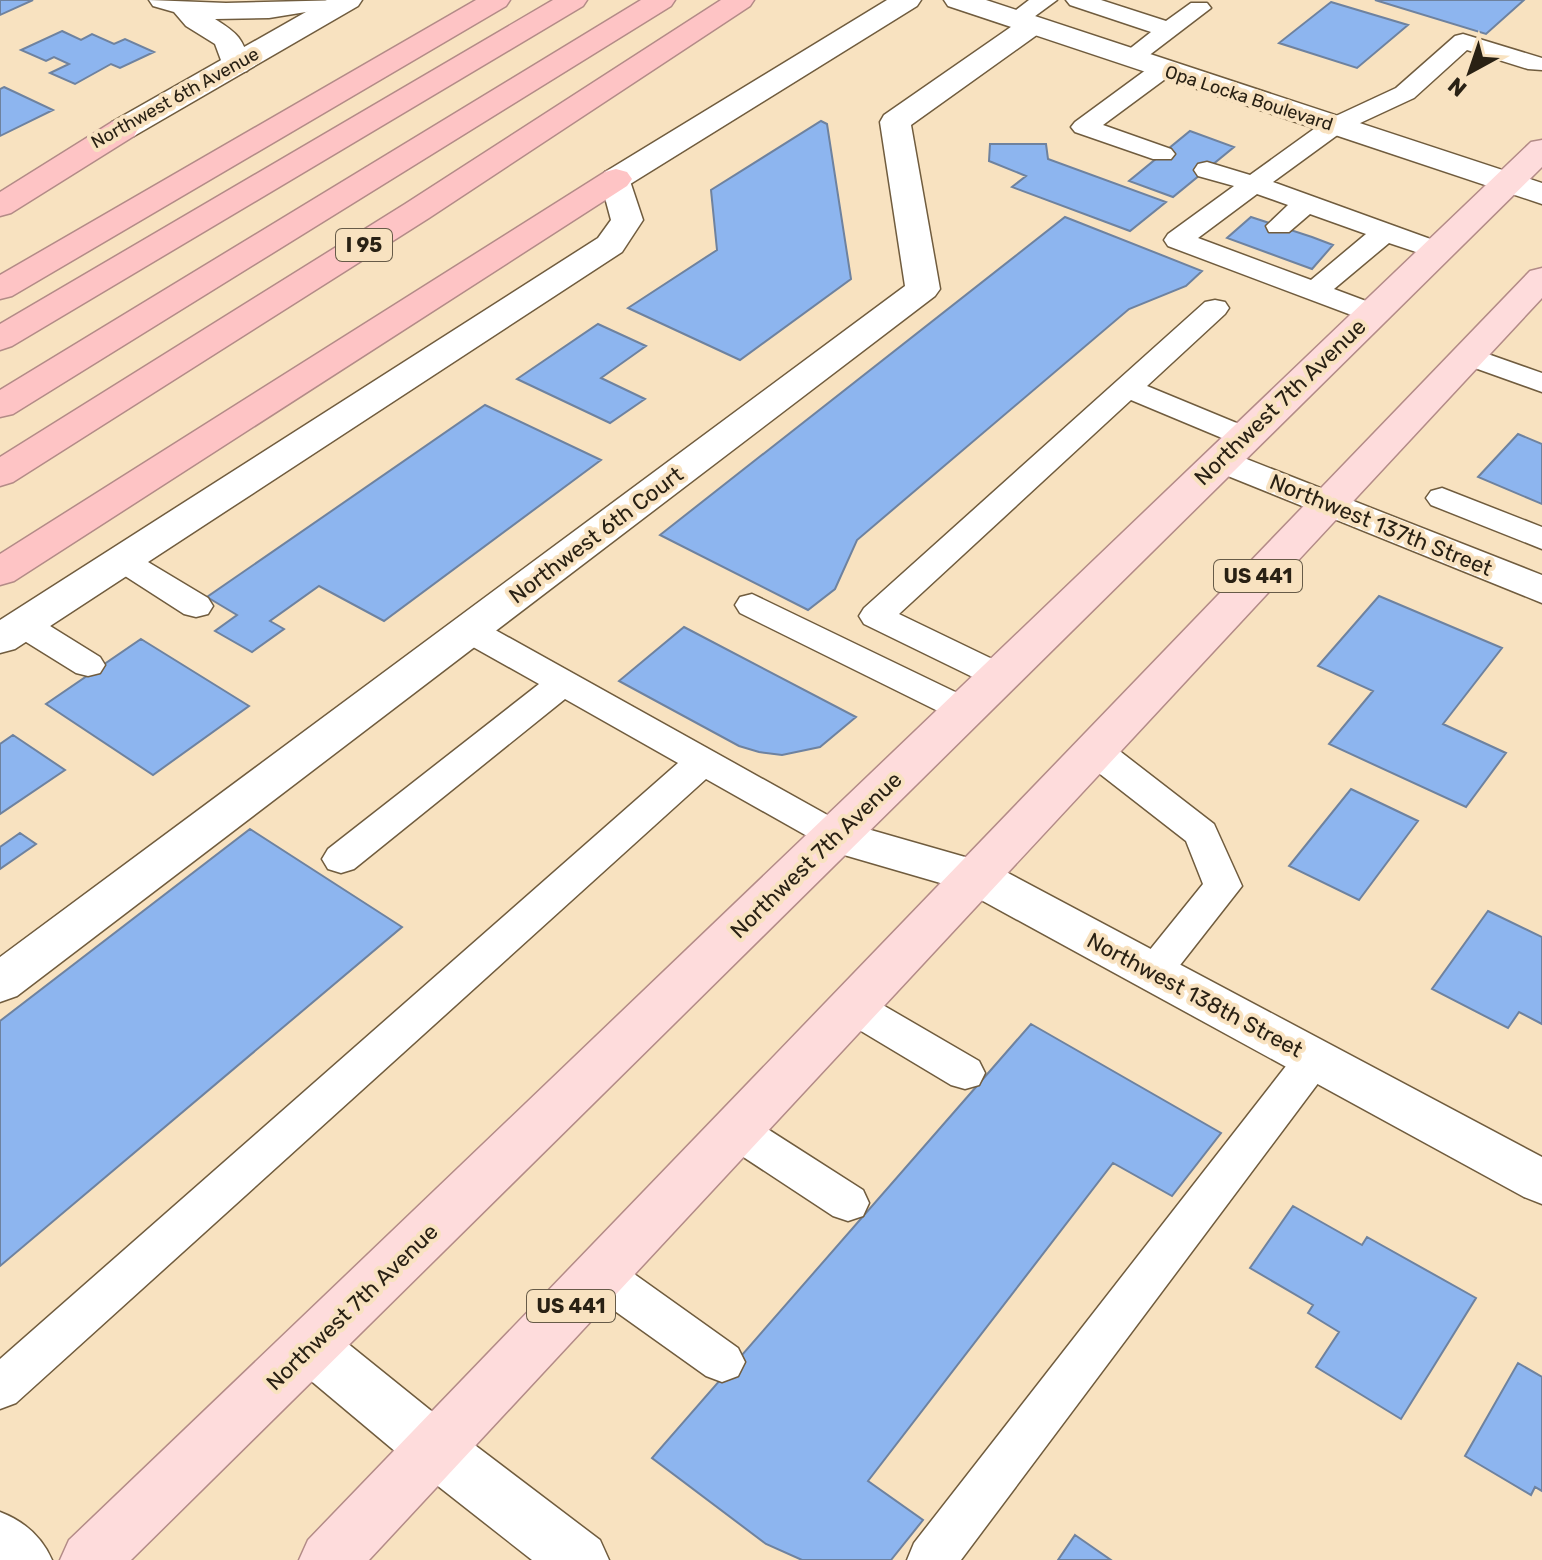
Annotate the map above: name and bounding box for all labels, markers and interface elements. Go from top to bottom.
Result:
north arrow [1430,32,1510,112]
street label: Northwest 6th Avenue [87,43,263,153]
street label: Opa Locka Boulevard [1162,60,1336,136]
text: N [1443,72,1472,102]
road number: I 95 [336,229,392,261]
street label: Northwest 7th Avenue [1189,313,1371,491]
street label: Northwest 6th Court [504,460,689,609]
street label: Northwest 137th Street [1266,468,1497,582]
road number: US 441 [1214,560,1302,592]
street label: Northwest 7th Avenue [725,766,907,944]
street label: Northwest 138th Street [1082,927,1308,1064]
street label: Northwest 7th Avenue [261,1218,443,1396]
road number: US 441 [527,1290,615,1322]

